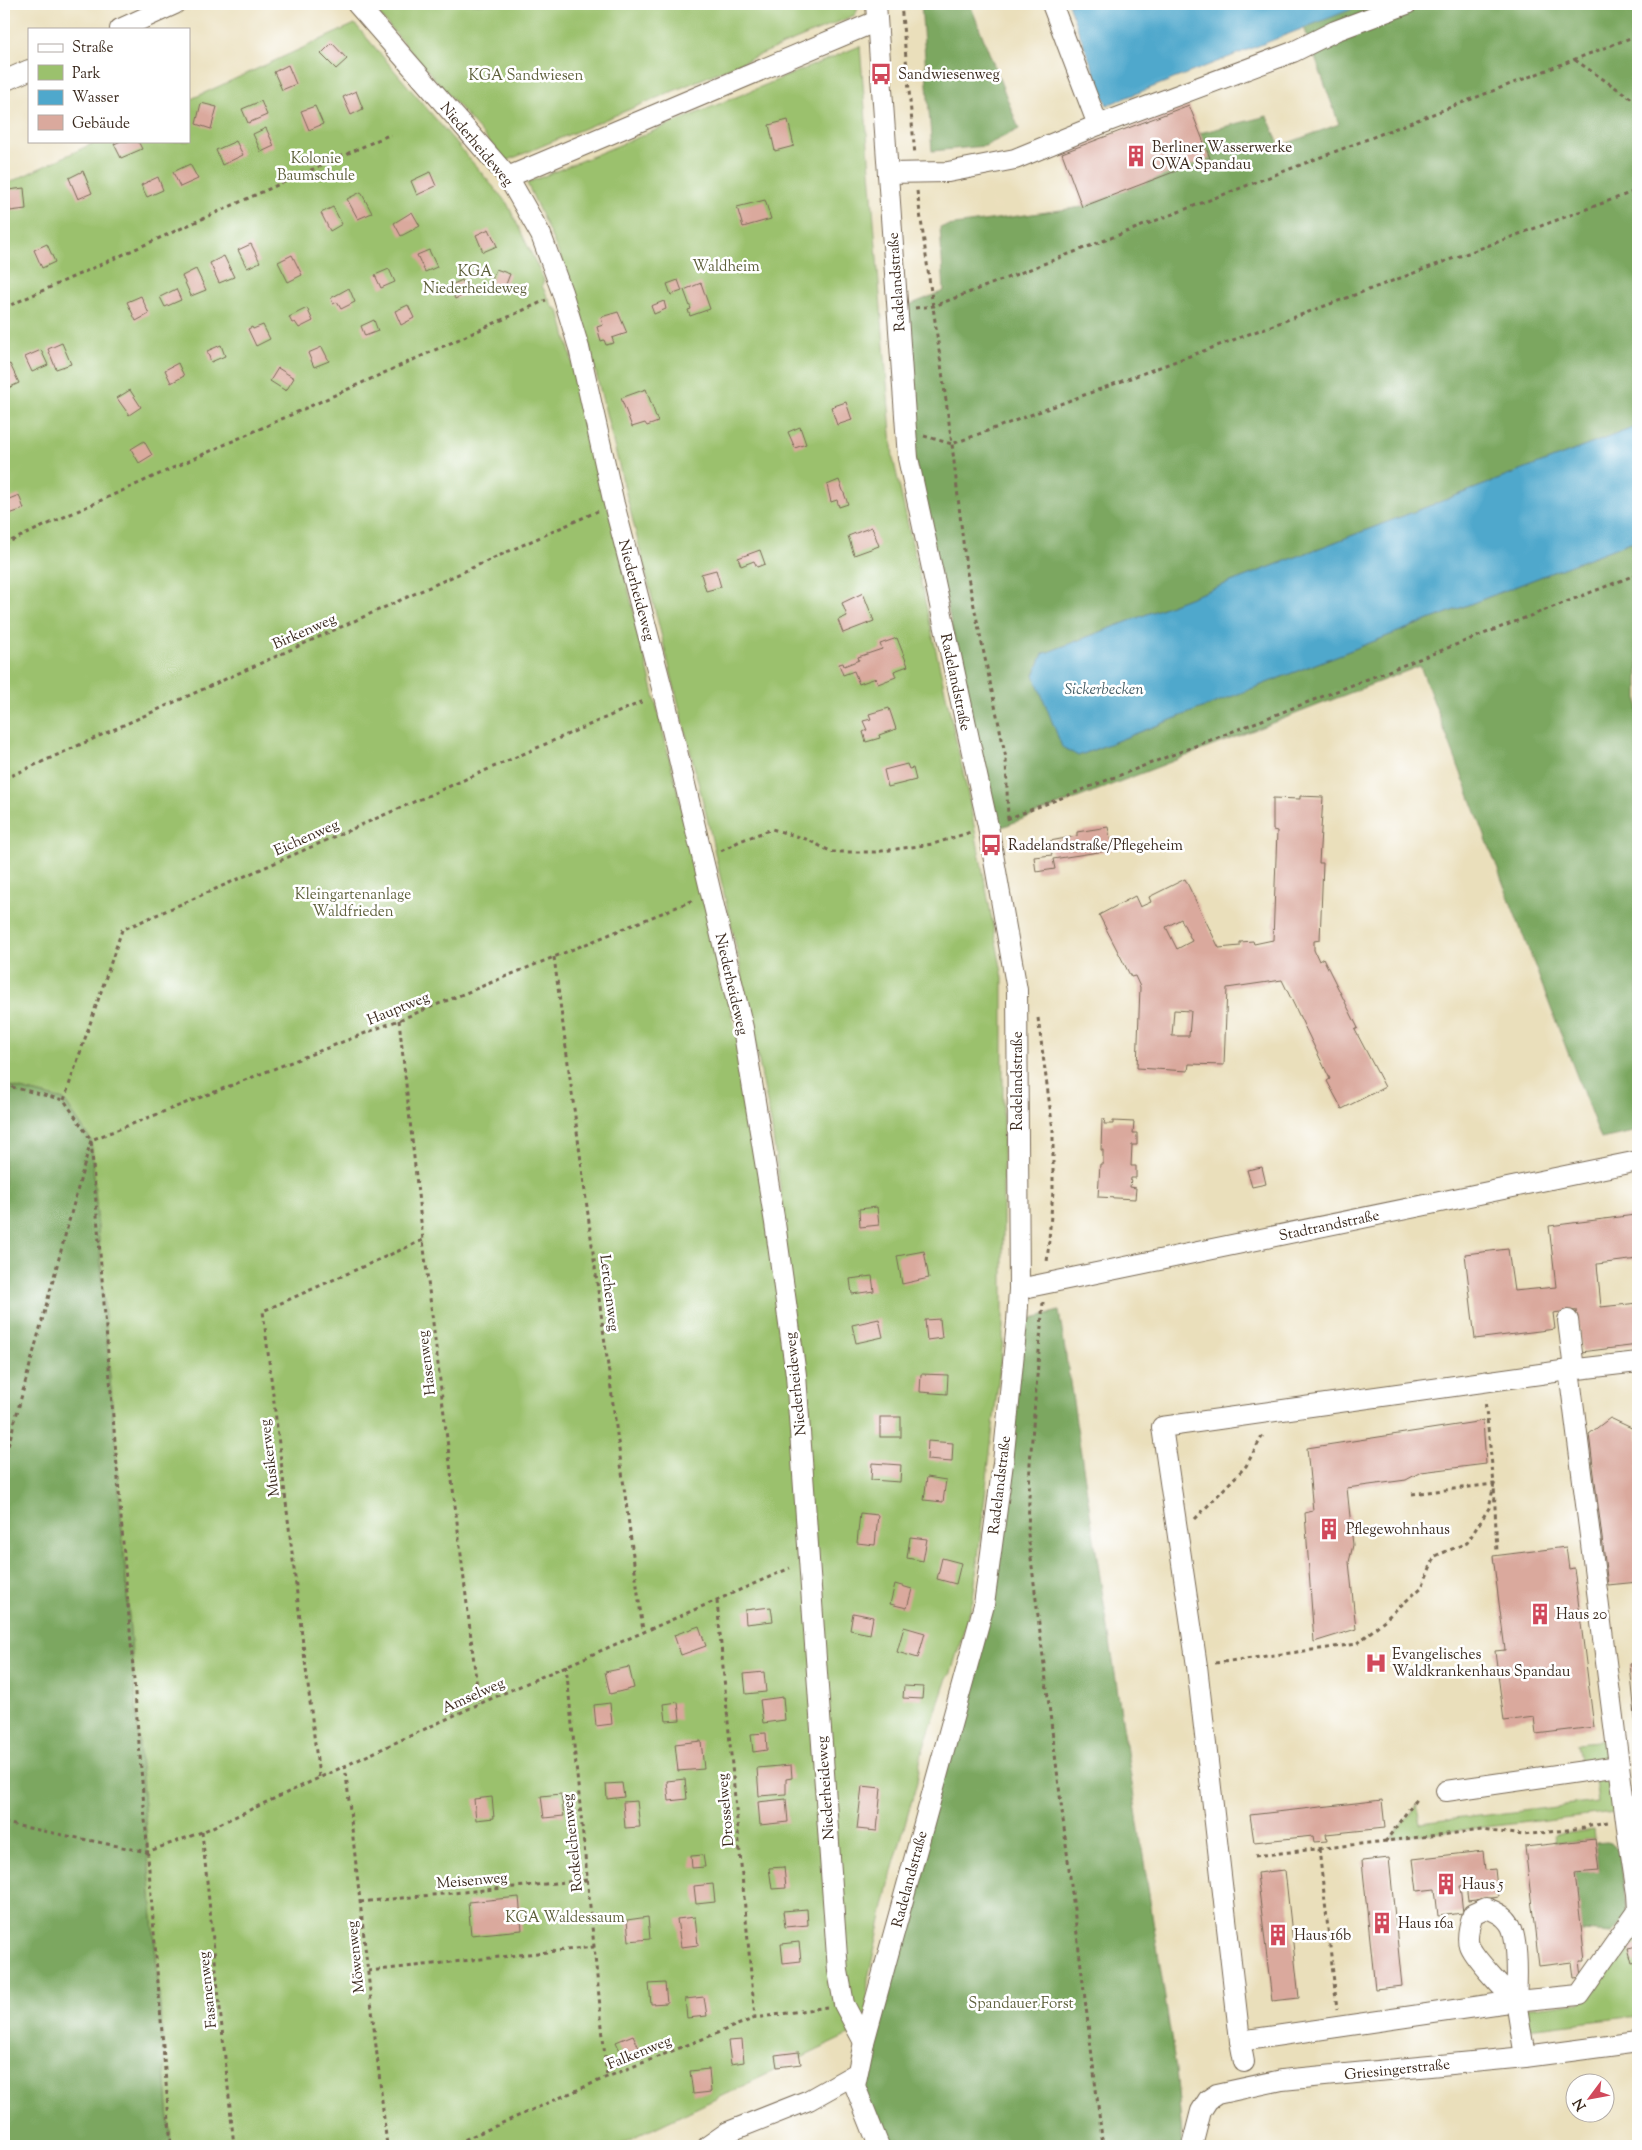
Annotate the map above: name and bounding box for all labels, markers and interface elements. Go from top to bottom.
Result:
legend [28,28,190,142]
text: Straße [72,38,114,59]
bus stop icon: Sandwiesenweg [868,61,894,87]
text: Park [72,64,101,85]
place label: Sandwiesenweg [898,65,1000,86]
park label: KGA Sandwiesen [469,66,584,87]
text: Wasser [72,88,119,109]
street label: Niederheideweg [434,98,517,192]
text: Gebäude [72,114,130,135]
place label: Berliner Wasserwerke OWA Spandau [1152,138,1292,176]
building icon: Berliner Wasserwerke OWA Spandau [1123,143,1149,169]
park label: Kolonie Baumschule [277,149,355,187]
street label: Radelandstraße [884,232,911,332]
park label: Waldheim [692,257,760,278]
park label: KGA Niederheideweg [423,262,527,300]
street label: Niederheideweg [612,537,659,643]
street label: Birkenweg [269,609,340,656]
street label: Radelandstraße [934,631,975,733]
water label: Sickerbecken [1064,679,1144,702]
street label: Eichenweg [271,815,342,862]
bus stop icon: Radelandstraße/Pflegeheim [978,832,1004,858]
place label: Radelandstraße/Pflegeheim [1008,836,1183,857]
park label: Kleingartenanlage Waldfrieden [295,885,411,923]
street label: Niederheideweg [709,931,752,1037]
street label: Hauptweg [364,987,433,1031]
street label: Radelandstraße [1008,1031,1029,1131]
street label: Stadtrandstraße [1277,1206,1382,1247]
street label: Lerchenweg [593,1253,624,1333]
street label: Hasenweg [413,1329,442,1396]
street label: Niederheideweg [781,1331,812,1437]
street label: Musikerweg [255,1418,286,1498]
street label: Radelandstraße [984,1435,1017,1536]
building icon: Pflegewohnhaus [1316,1516,1342,1542]
place label: Pflegewohnhaus [1346,1520,1450,1541]
building icon: Haus 20 [1527,1601,1553,1627]
place label: Haus 20 [1556,1605,1607,1626]
place label: Evangelisches Waldkrankenhaus Spandau [1392,1645,1571,1683]
hospital icon: Evangelisches Waldkrankenhaus Spandau [1363,1650,1389,1676]
street label: Amselweg [439,1673,508,1719]
street label: Niederheideweg [812,1735,841,1840]
street label: Drosselweg [713,1772,740,1847]
street label: Rotkelchenweg [558,1793,589,1893]
street label: Radelandstraße [887,1829,933,1930]
street label: Meisenweg [436,1868,509,1895]
building icon: Haus 5 [1433,1871,1459,1897]
place label: Haus 5 [1462,1875,1503,1896]
park label: KGA Waldessaum [505,1908,625,1929]
building icon: Haus 16a [1369,1910,1395,1936]
place label: Haus 16a [1398,1914,1454,1935]
street label: Möwenweg [342,1920,371,1994]
building icon: Haus 16b [1265,1922,1291,1948]
place label: Haus 16b [1294,1926,1351,1947]
street label: Fasanenweg [194,1950,223,2029]
park label: Spandauer Forst [968,1994,1074,2015]
street label: Falkenweg [604,2031,675,2076]
street label: Griesingerstraße [1343,2054,1451,2086]
north arrow [1564,2072,1614,2122]
text: N [1569,2094,1592,2114]

